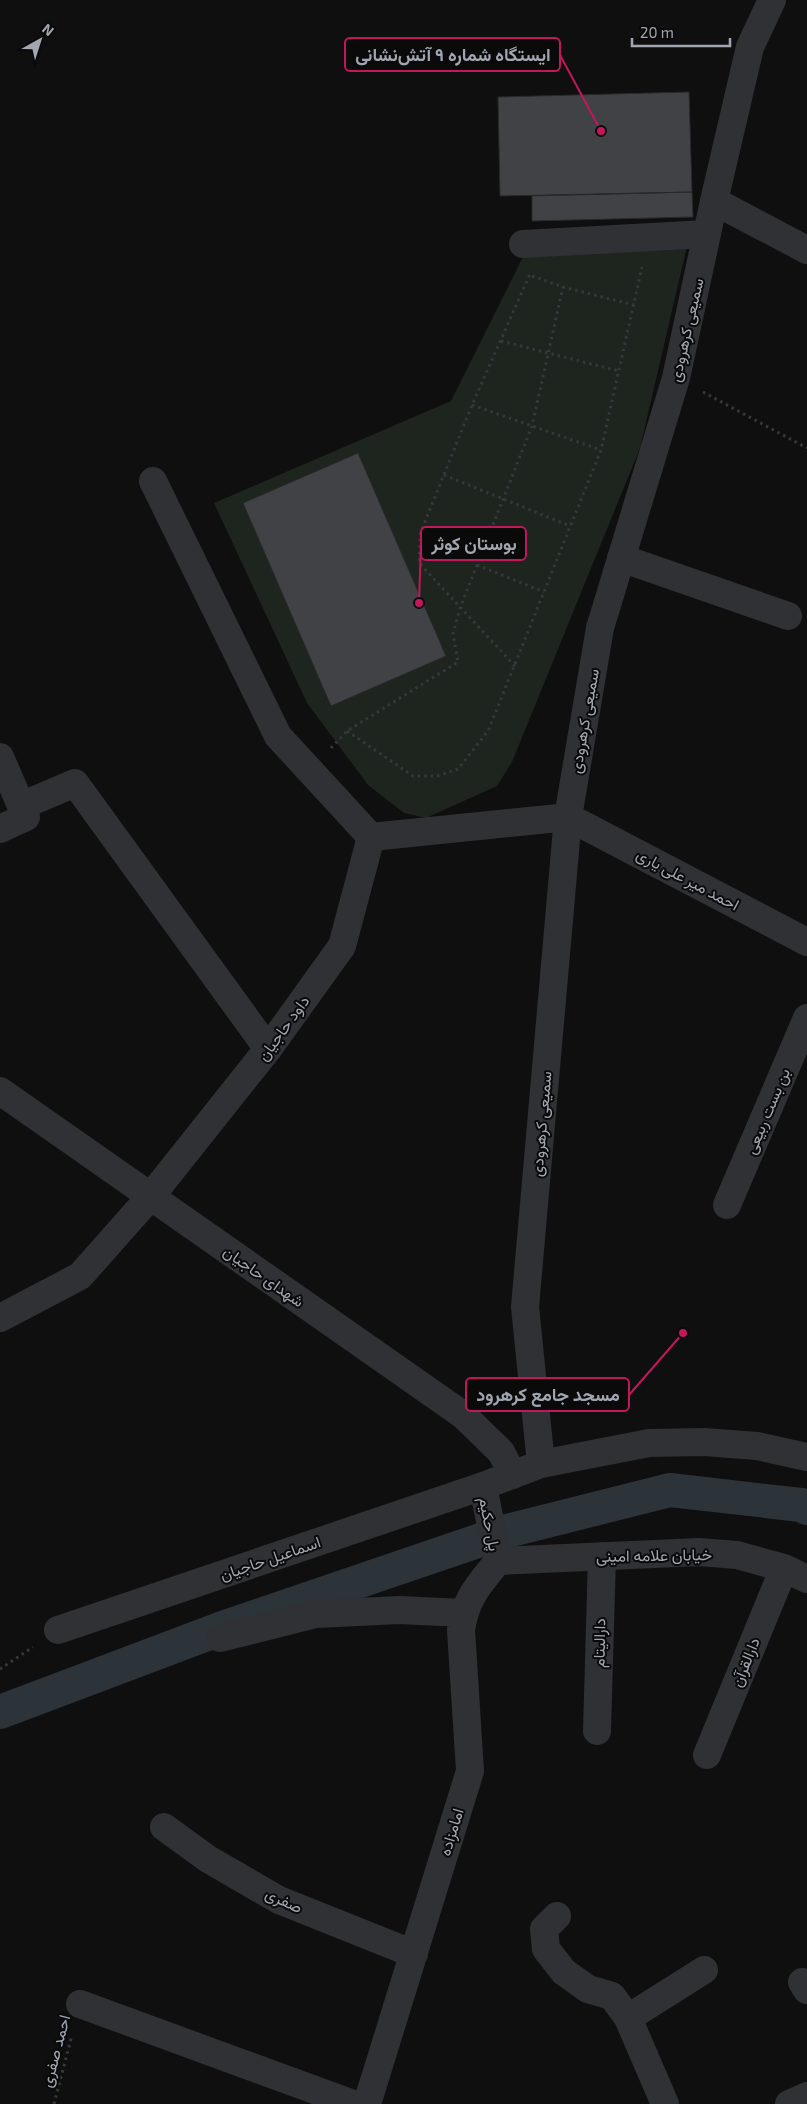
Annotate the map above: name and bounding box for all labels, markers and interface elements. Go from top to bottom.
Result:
north arrow [15,15,65,65]
scale bar [632,15,730,47]
text: N [39,20,58,39]
text: 20 m [640,23,674,41]
callout: ایستگاه شماره ۹ آتش‌نشانی [345,38,560,71]
text: ایستگاه شماره ۹ آتش‌نشانی [355,43,551,66]
street label: سمیعی کرهرودی [664,276,709,384]
callout: بوستان کوثر [421,527,526,560]
text: بوستان کوثر [430,532,517,555]
street label: سمیعی کرهرودی [565,667,604,775]
street label: احمد میر علی یاری [633,843,743,915]
street label: داود حاجیان [253,991,314,1065]
street label: بن بست ربیعی [740,1065,795,1157]
street label: سمیعی کرهرودی [526,1070,557,1178]
street label: شهدای حاجیان [219,1241,308,1312]
callout: مسجد جامع کرهرود [466,1378,629,1411]
text: مسجد جامع کرهرود [476,1383,620,1407]
street label: پل حکیم [473,1495,505,1553]
street label: اسماعیل حاجیان [217,1531,323,1586]
street label: خیابان علامه امینی [596,1544,713,1567]
street label: دارالیتام [589,1618,610,1668]
street label: دارالقرآن [726,1634,765,1690]
street label: امامزاده [434,1806,469,1859]
street label: صفری [262,1883,306,1918]
street label: احمد صفری [36,2012,75,2090]

